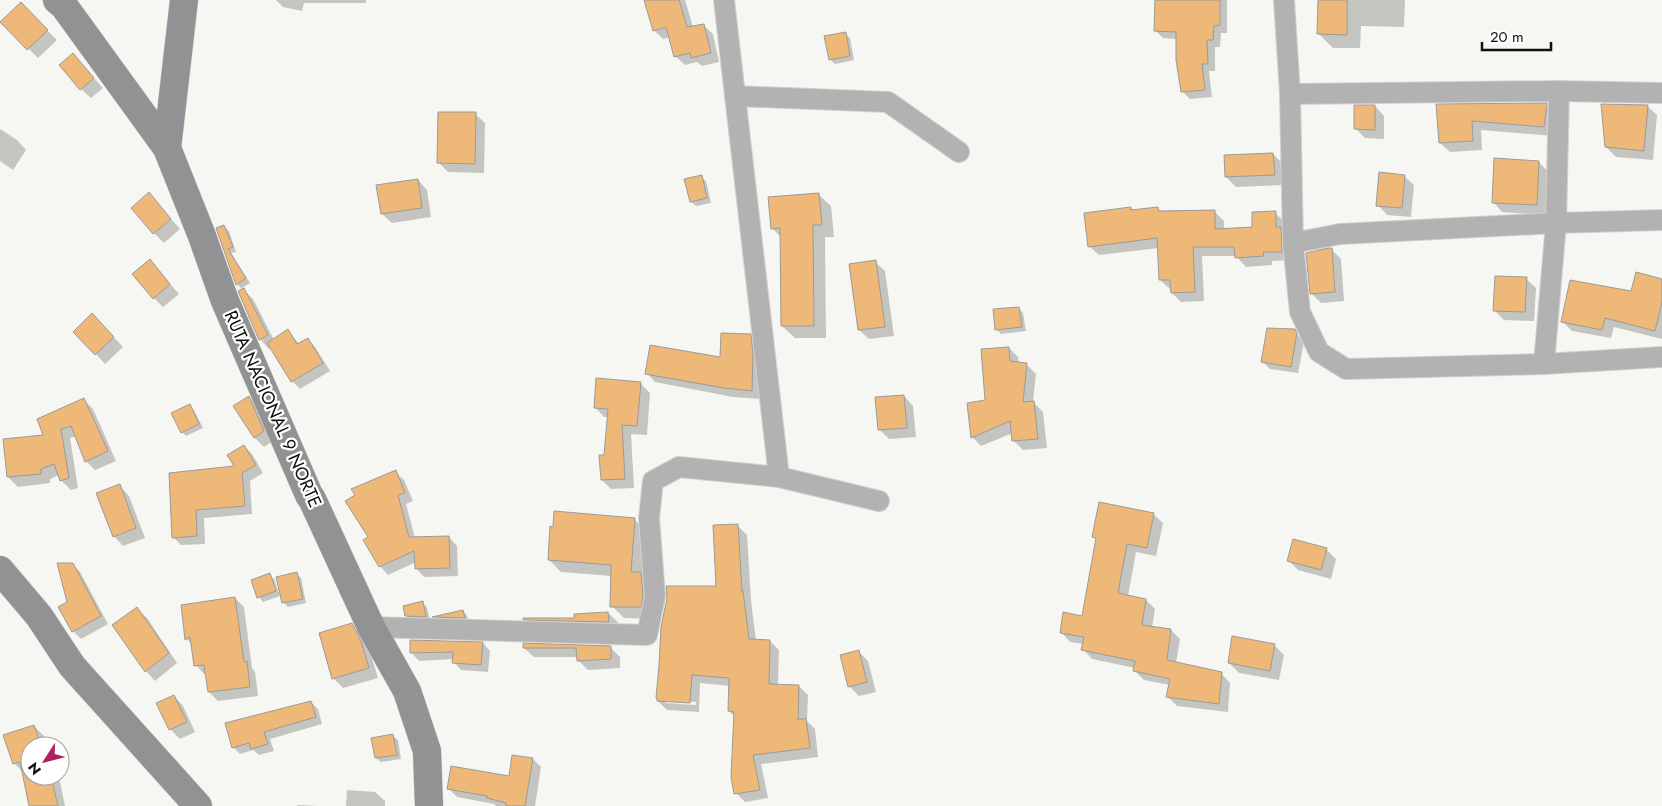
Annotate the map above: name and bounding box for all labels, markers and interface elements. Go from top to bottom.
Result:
scale bar [1482,20,1551,52]
text: 20 m [1490,26,1524,48]
street label: RUTA NACIONAL 9 NORTE [218,306,328,512]
north arrow [20,736,70,786]
text: N [23,758,46,779]

